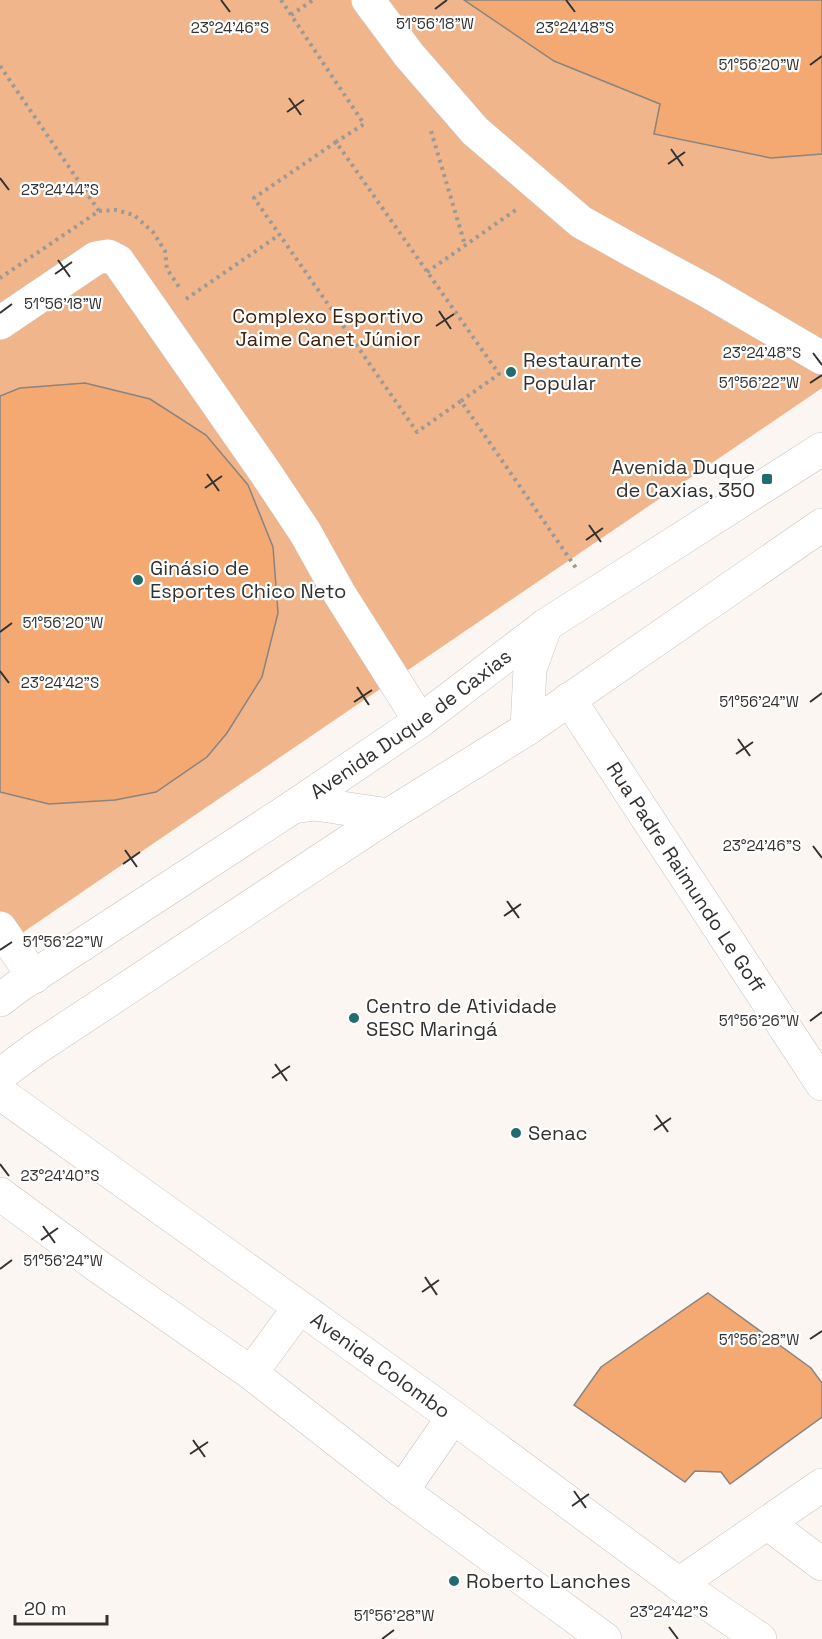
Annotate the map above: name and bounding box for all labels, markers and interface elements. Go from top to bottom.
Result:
text: 51°56'18"W [396,14,474,33]
text: 23°24'46"S [191,18,269,37]
text: 23°24'48"S [536,18,614,37]
text: 51°56'20"W [719,55,799,74]
text: 23°24'44"S [21,180,99,199]
text: 51°56'18"W [24,294,102,313]
park label: Complexo Esportivo Jaime Canet Júnior [232,303,424,352]
text: 23°24'48"S [723,343,801,362]
place label: Restaurante Popular [523,347,642,396]
marker: Restaurante Popular [504,365,518,379]
text: 51°56'22"W [719,373,799,392]
place label: Avenida Duque de Caxias, 350 [611,454,755,503]
marker: Avenida Duque de Caxias, 350 [760,472,774,486]
place label: Ginásio de Esportes Chico Neto [150,555,346,604]
marker: Ginásio de Esportes Chico Neto [131,573,145,587]
text: 51°56'20"W [23,613,103,632]
street label: Avenida Duque de Caxias [305,643,517,805]
text: 23°24'42"S [21,673,99,692]
text: 51°56'24"W [719,692,799,711]
street label: Rua Padre Raimundo Le Goff [601,757,771,997]
text: 23°24'46"S [723,836,801,855]
text: 51°56'22"W [23,932,103,951]
place label: Centro de Atividade SESC Maringá [366,993,557,1042]
marker: Centro de Atividade SESC Maringá [347,1011,361,1025]
text: 51°56'26"W [719,1011,799,1030]
place label: Senac [528,1120,588,1146]
marker: Senac [509,1126,523,1140]
text: 23°24'40"S [21,1166,99,1185]
text: 51°56'24"W [23,1251,103,1270]
street label: Avenida Colombo [306,1306,456,1424]
text: 51°56'28"W [719,1330,799,1349]
place label: Roberto Lanches [466,1568,631,1594]
marker: Roberto Lanches [447,1574,461,1588]
scale bar [15,1588,106,1626]
text: 20 m [24,1597,67,1620]
text: 23°24'42"S [630,1602,708,1621]
text: 51°56'28"W [354,1606,434,1625]

